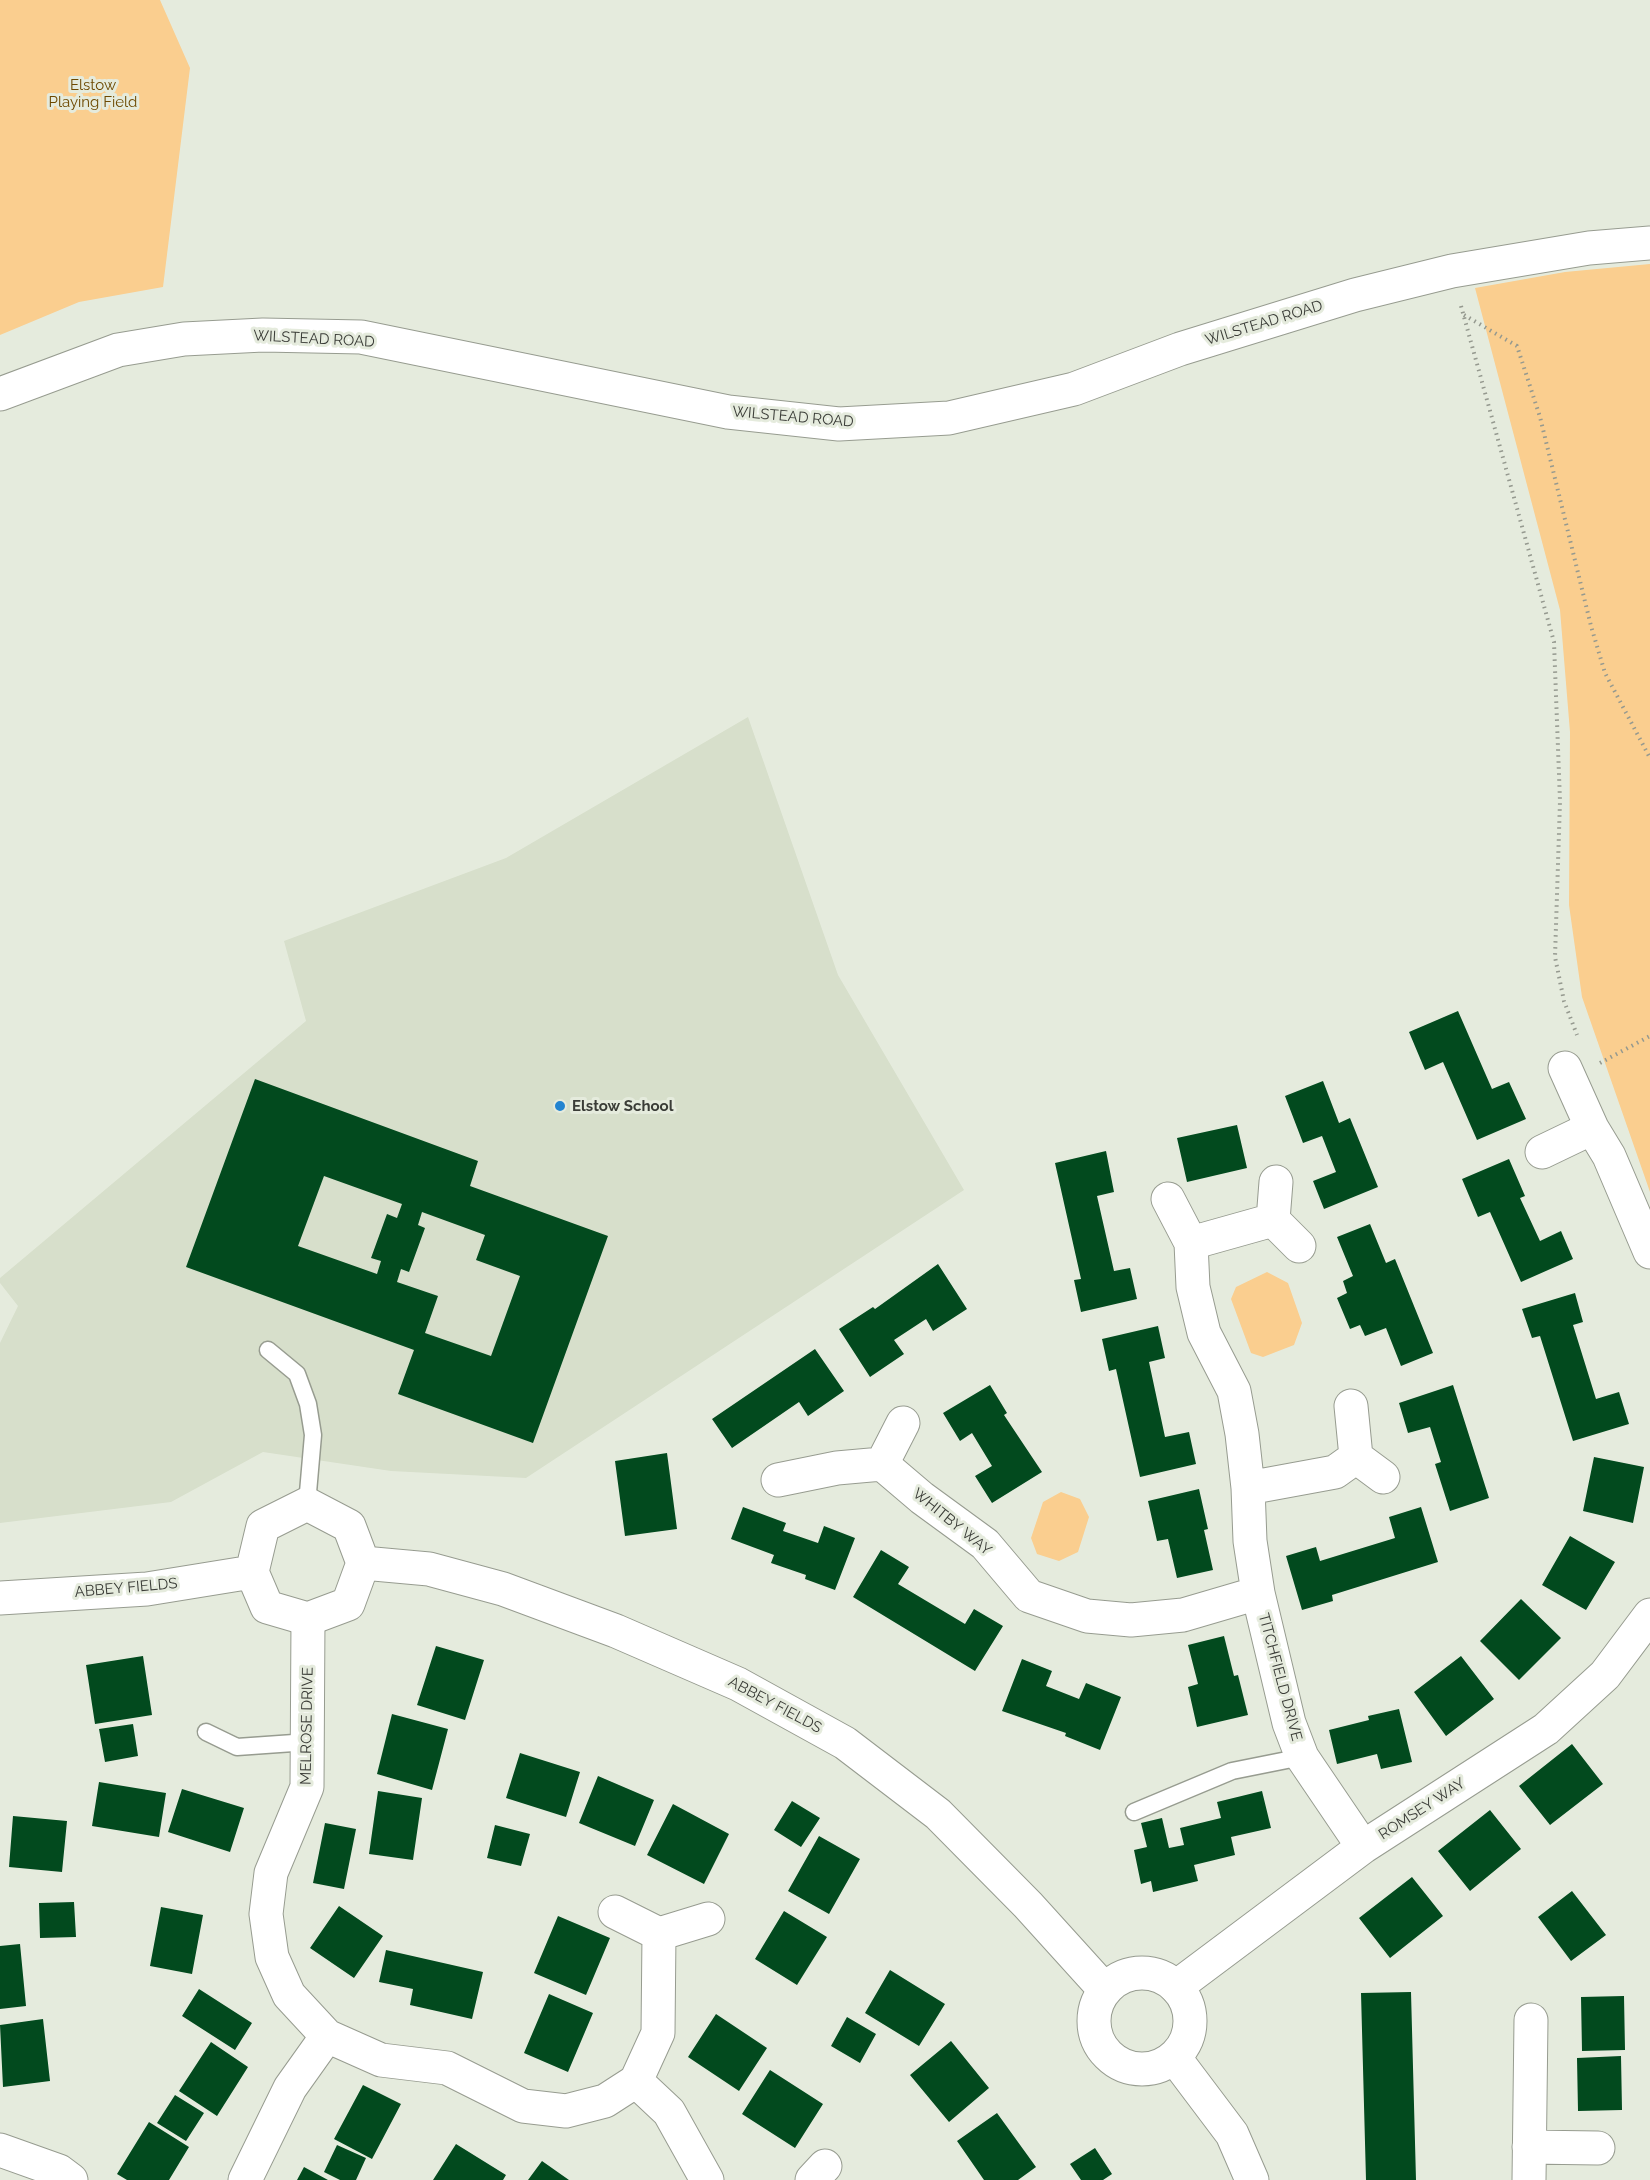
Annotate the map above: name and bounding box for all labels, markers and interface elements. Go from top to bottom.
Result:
park label: Elstow Playing Field [49,76,137,111]
street label: WILSTEAD ROAD [1203,297,1325,349]
street label: WILSTEAD ROAD [253,327,375,351]
street label: WILSTEAD ROAD [732,403,854,431]
place label: Elstow School [572,1097,673,1115]
marker: Elstow School [553,1099,567,1113]
street label: WHITBY WAY [909,1485,995,1559]
street label: ABBEY FIELDS [74,1575,178,1601]
street label: TITCHFIELD DRIVE [1254,1611,1306,1743]
street label: MELROSE DRIVE [297,1667,317,1785]
street label: ABBEY FIELDS [725,1673,825,1737]
street label: ROMSEY WAY [1375,1774,1469,1844]

